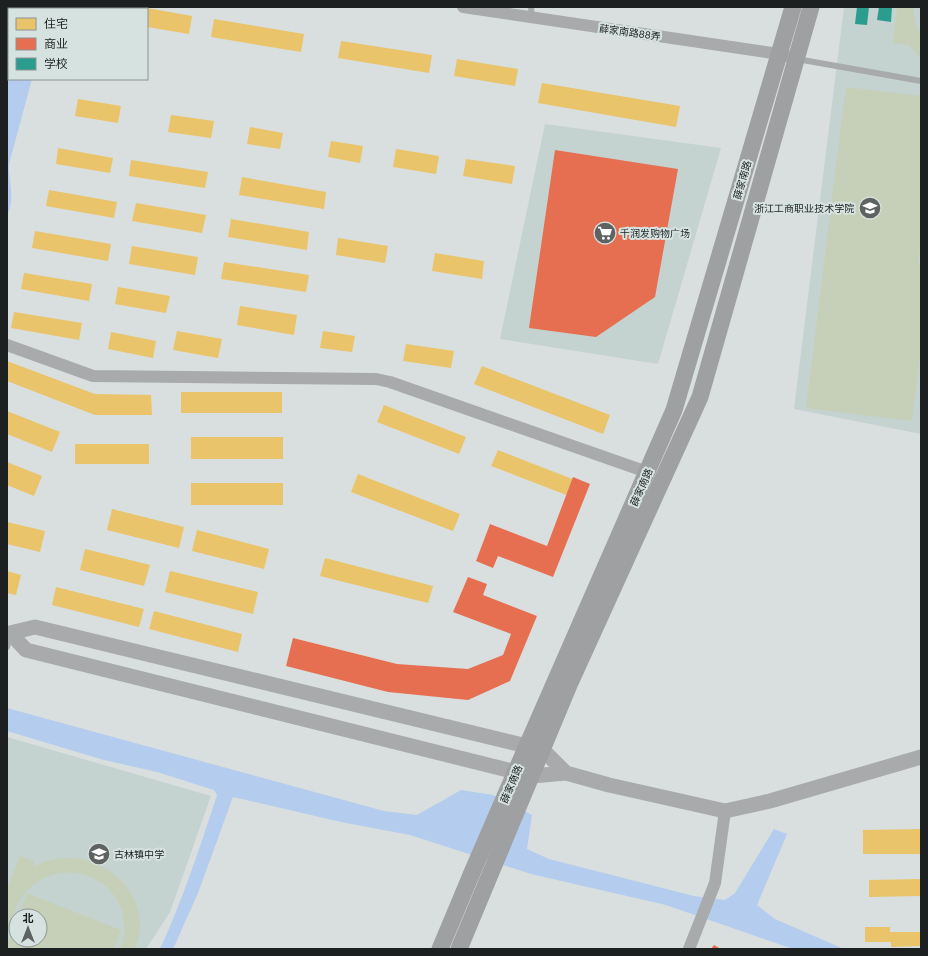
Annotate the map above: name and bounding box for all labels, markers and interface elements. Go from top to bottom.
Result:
legend [8,8,148,80]
text: 住宅 [44,16,68,32]
street label: 薛家南路88弄 [598,22,662,43]
text: 商业 [44,36,68,52]
text: 学校 [44,56,68,72]
street label: 薛家南路 [731,159,754,201]
school or university icon: 浙江工商职业技术学院 [857,195,883,221]
place label: 浙江工商职业技术学院 [754,202,854,215]
supermarket icon: 千润发购物广场 [592,220,618,246]
place label: 千润发购物广场 [620,227,690,240]
street label: 薛家南路 [627,466,656,508]
street label: 薛家南路 [498,763,525,805]
school or university icon: 古林镇中学 [86,841,112,867]
place label: 古林镇中学 [114,848,164,861]
north arrow [8,908,48,948]
text: 北 [23,911,34,925]

